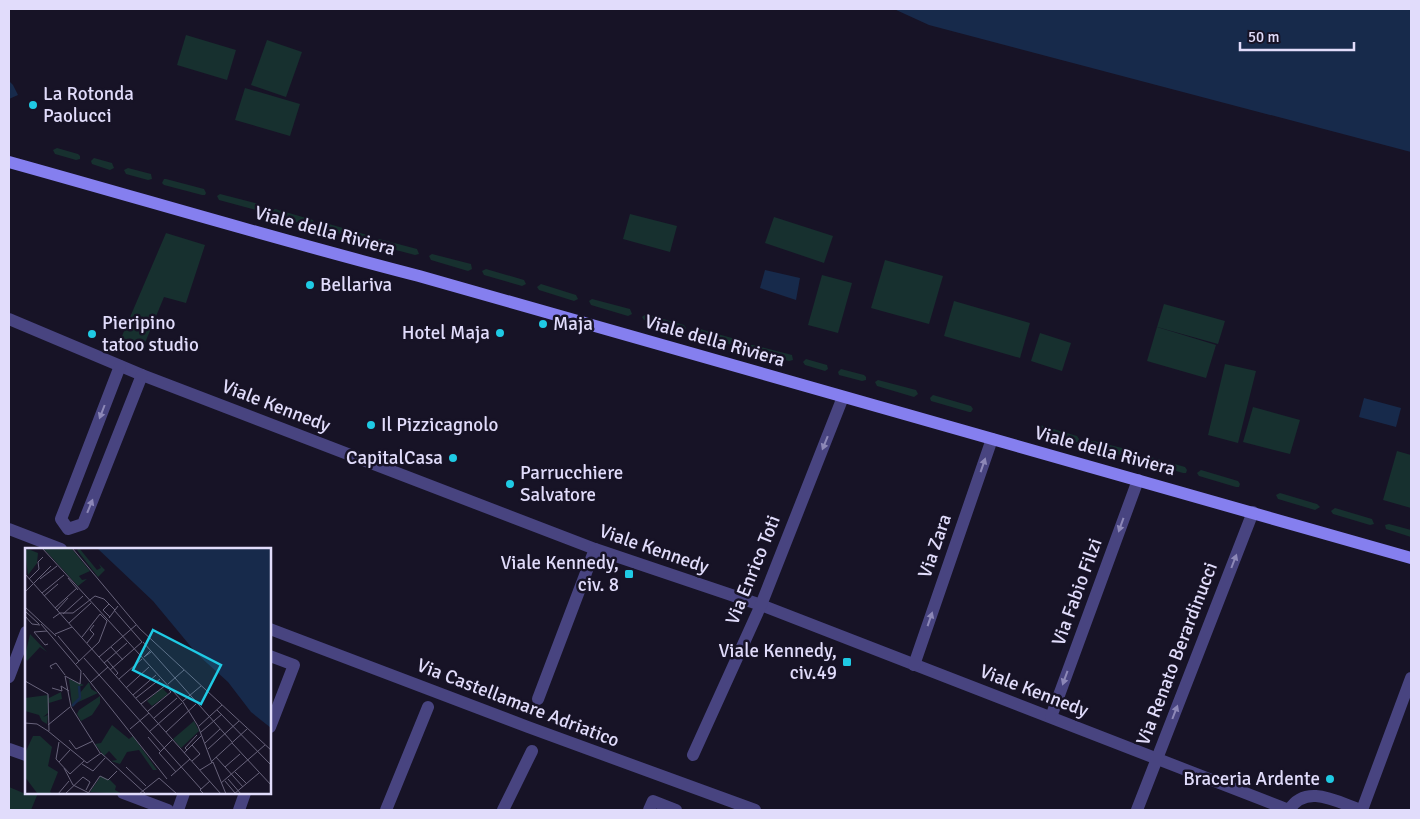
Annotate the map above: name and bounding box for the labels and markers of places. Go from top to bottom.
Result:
place label: La Rotonda Paolucci [43,82,134,128]
marker: La Rotonda Paolucci [27,99,39,111]
place label: Bellariva [320,273,392,297]
marker: Bellariva [304,279,316,291]
place label: Pieripino tatoo studio [102,311,199,357]
place label: Maja [553,312,593,336]
marker: Maja [537,318,549,330]
place label: Hotel Maja [402,321,490,345]
marker: Hotel Maja [494,327,506,339]
marker: Pieripino tatoo studio [86,328,98,340]
place label: Il Pizzicagnolo [381,413,499,437]
marker: Il Pizzicagnolo [365,419,377,431]
place label: CapitalCasa [346,446,443,470]
marker: CapitalCasa [447,452,459,464]
place label: Parrucchiere Salvatore [520,461,623,507]
marker: Parrucchiere Salvatore [504,478,516,490]
place label: Viale Kennedy, civ. 8 [500,551,619,597]
marker: Viale Kennedy, civ. 8 [623,568,635,580]
place label: Viale Kennedy, civ.49 [718,639,837,685]
marker: Viale Kennedy, civ.49 [841,656,853,668]
place label: Braceria Ardente [1183,767,1320,791]
marker: Braceria Ardente [1324,773,1336,785]

